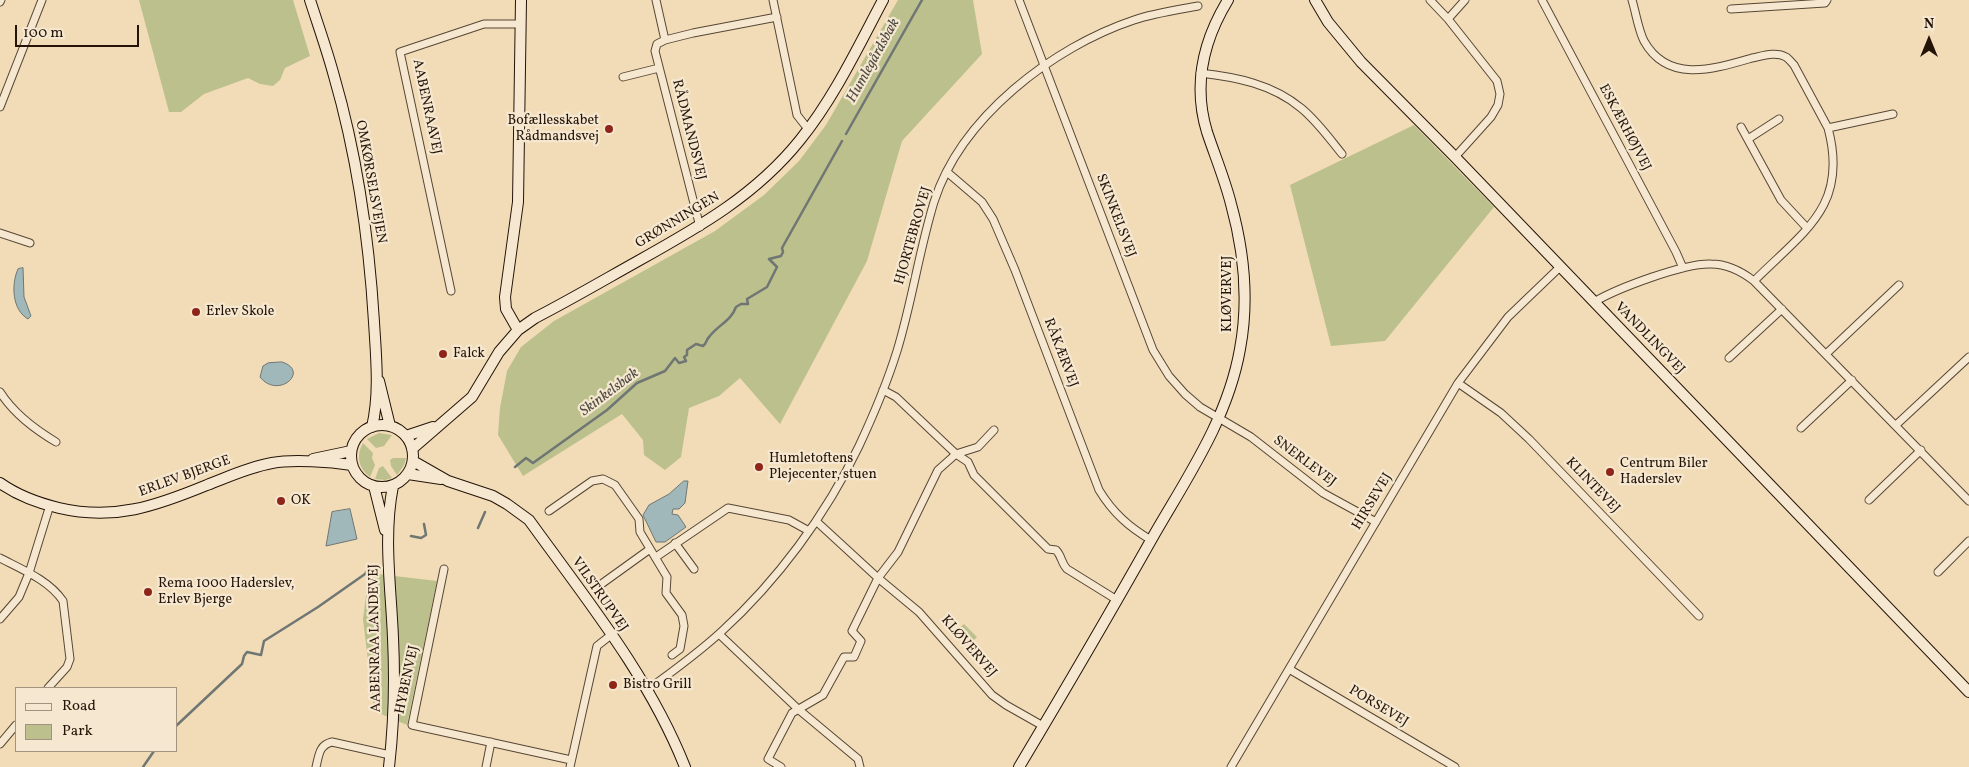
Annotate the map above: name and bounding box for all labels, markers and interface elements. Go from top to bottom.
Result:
scale bar [18,15,141,47]
north arrow [1904,15,1954,65]
text: N [1924,15,1934,34]
water label: Humlegårdsbæk [843,16,905,106]
text: 100 m [23,23,63,44]
street label: AABENRAAVEJ [408,58,444,156]
street label: RÅDMANDSVEJ [667,78,709,182]
street label: ESKÆRHØJVEJ [1594,82,1654,174]
place label: Bofællesskabet Rådmandsvej [507,113,599,146]
street label: OMKØRSELSVEJEN [351,119,389,245]
marker: Bofællesskabet Rådmandsvej [603,123,615,135]
street label: SKINKELSVEJ [1091,172,1139,260]
street label: HJORTEBROVEJ [892,185,936,287]
street label: GRØNNINGEN [633,189,723,253]
street label: KLØVERVEJ [1220,256,1236,332]
street label: VANDLINGVEJ [1610,299,1688,379]
place label: Erlev Skole [206,304,274,320]
marker: Erlev Skole [190,306,202,318]
street label: RÅKÆRVEJ [1039,316,1081,390]
place label: Falck [453,346,485,362]
marker: Falck [437,348,449,360]
water label: Skinkelsbæk [577,365,643,421]
street label: SNERLEVEJ [1269,433,1339,491]
place label: Humletoftens Plejecenter, stuen [769,451,877,484]
street label: ERLEV BJERGE [137,453,233,501]
street label: KLINTEVEJ [1561,455,1623,517]
place label: Centrum Biler Haderslev [1620,456,1708,488]
marker: Humletoftens Plejecenter, stuen [753,461,765,473]
marker: Centrum Biler Haderslev [1604,466,1616,478]
street label: HIRSEVEJ [1349,470,1397,534]
place label: OK [291,493,311,509]
marker: OK [275,495,287,507]
street label: VILSTRUPVEJ [567,554,631,636]
street label: AABENRAA LANDEVEJ [366,564,386,712]
place label: Rema 1000 Haderslev, Erlev Bjerge [158,576,294,608]
marker: Rema 1000 Haderslev, Erlev Bjerge [142,586,154,598]
street label: KLØVERVEJ [937,613,999,681]
street label: HYBENVEJ [393,644,423,716]
place label: Bistro Grill [623,677,692,693]
marker: Bistro Grill [607,679,619,691]
street label: PORSEVEJ [1345,683,1411,731]
legend [15,687,178,752]
text: Road [62,696,96,717]
text: Park [62,721,93,742]

